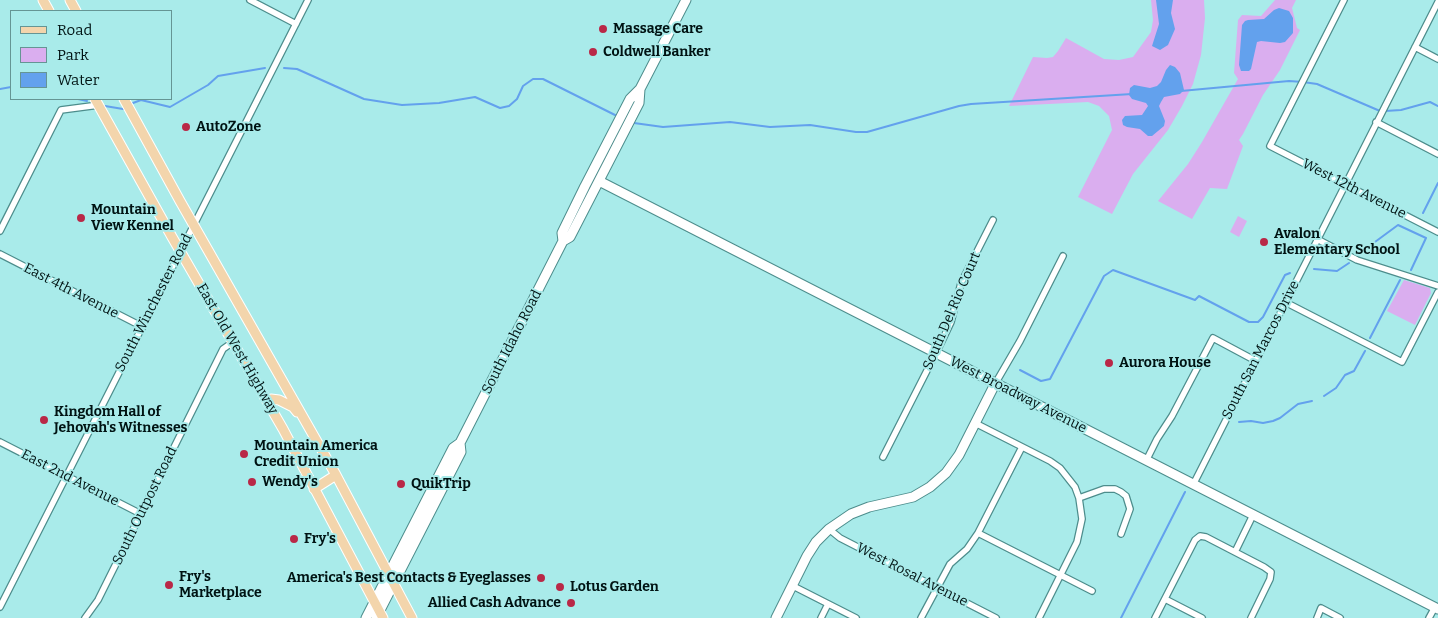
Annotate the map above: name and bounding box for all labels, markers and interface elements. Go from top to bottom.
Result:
legend [10,10,172,100]
text: Road [57,21,92,39]
place label: Massage Care [613,21,703,37]
marker: Massage Care [597,23,609,35]
place label: Coldwell Banker [603,44,710,60]
text: Park [57,46,89,64]
marker: Coldwell Banker [587,46,599,58]
text: Water [57,71,99,89]
place label: AutoZone [196,119,261,135]
marker: AutoZone [180,121,192,133]
street label: West 12th Avenue [1299,156,1409,222]
place label: Mountain View Kennel [91,202,174,234]
marker: Mountain View Kennel [75,212,87,224]
place label: Avalon Elementary School [1274,226,1400,258]
street label: South Winchester Road [112,231,196,375]
marker: Avalon Elementary School [1258,236,1270,248]
street label: South Del Rio Court [920,249,984,373]
street label: East 4th Avenue [21,260,121,322]
street label: South San Marcos Drive [1219,278,1303,422]
street label: East Old West Highway [193,280,281,418]
street label: South Idaho Road [479,287,545,397]
street label: West Broadway Avenue [947,353,1089,437]
place label: Aurora House [1119,355,1211,371]
marker: Aurora House [1103,357,1115,369]
place label: Kingdom Hall of Jehovah's Witnesses [54,404,187,437]
marker: Kingdom Hall of Jehovah's Witnesses [38,414,50,426]
place label: Mountain America Credit Union [254,438,378,471]
street label: South Outpost Road [109,444,181,568]
street label: East 2nd Avenue [18,446,122,510]
marker: Mountain America Credit Union [238,448,250,460]
place label: Wendy's [262,474,318,490]
marker: Wendy's [246,476,258,488]
place label: QuikTrip [411,476,471,492]
marker: QuikTrip [395,478,407,490]
place label: Fry's [304,531,336,547]
marker: Fry's [288,533,300,545]
street label: West Rosal Avenue [853,540,971,610]
place label: Fry's Marketplace [179,569,262,602]
place label: America's Best Contacts & Eyeglasses [287,570,531,586]
marker: America's Best Contacts & Eyeglasses [535,572,547,584]
marker: Fry's Marketplace [163,579,175,591]
place label: Lotus Garden [570,579,659,595]
marker: Lotus Garden [554,581,566,593]
place label: Allied Cash Advance [428,595,561,611]
marker: Allied Cash Advance [565,597,577,609]

